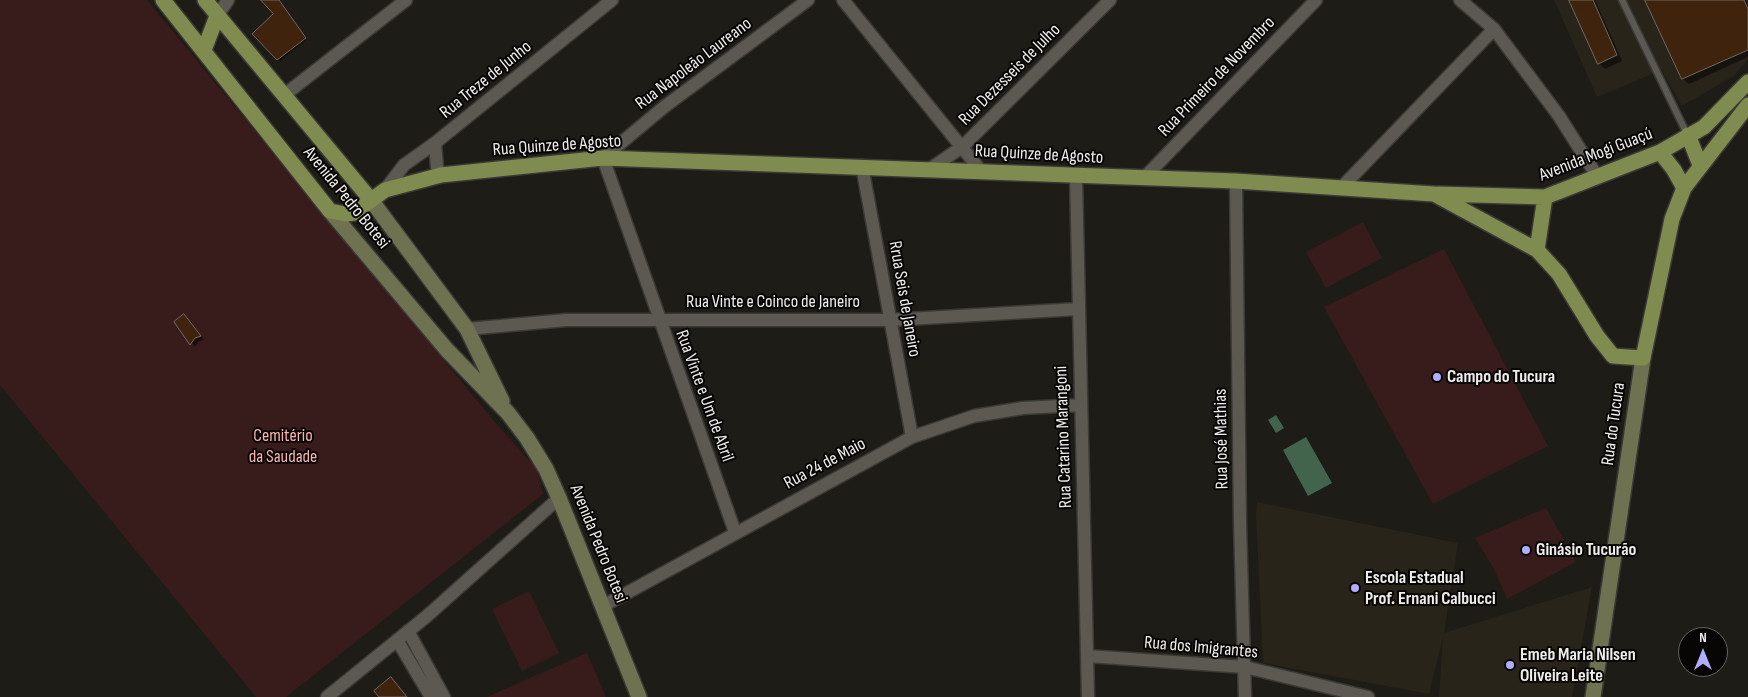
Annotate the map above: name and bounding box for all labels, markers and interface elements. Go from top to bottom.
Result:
street label: Rua Primeiro de Novembro [1154,12,1280,142]
street label: Rua Napoleão Laureano [632,13,756,115]
street label: Rua Dezesseis de Julho [955,20,1065,130]
street label: Rua Treze de Junho [436,36,536,124]
street label: Avenida Mogi Guaçú [1536,123,1656,187]
street label: Rua Quinze de Agosto [492,131,622,161]
street label: Rua Quinze de Agosto [974,141,1104,169]
street label: Avenida Pedro Botesi [298,143,394,253]
street label: Rrua Seis de Janeiro [883,239,925,359]
street label: Rua Vinte e Coinco de Janeiro [686,291,860,313]
street label: Rua Vinte e Um de Abril [670,327,738,465]
street label: Rua Catarino Marangoni [1051,365,1077,509]
place label: Campo do Tucura [1447,366,1555,388]
marker: Campo do Tucura [1431,371,1443,383]
street label: Rua do Tucura [1597,381,1631,467]
street label: Rua José Mathias [1210,388,1234,490]
park label: Cemitério da Saudade [249,425,317,468]
street label: Rua 24 de Maio [780,433,870,495]
street label: Avenida Pedro Botesi [565,482,631,606]
place label: Ginásio Tucurão [1536,539,1636,561]
marker: Ginásio Tucurão [1520,544,1532,556]
place label: Escola Estadual Prof. Ernani Calbucci [1365,567,1496,610]
marker: Escola Estadual Prof. Ernani Calbucci [1349,582,1361,594]
north arrow [1678,627,1728,677]
text: N [1699,629,1707,646]
street label: Rua dos Imigrantes [1143,632,1259,664]
place label: Emeb Maria Nilsen Oliveira Leite [1520,644,1636,686]
marker: Emeb Maria Nilsen Oliveira Leite [1504,659,1516,671]

